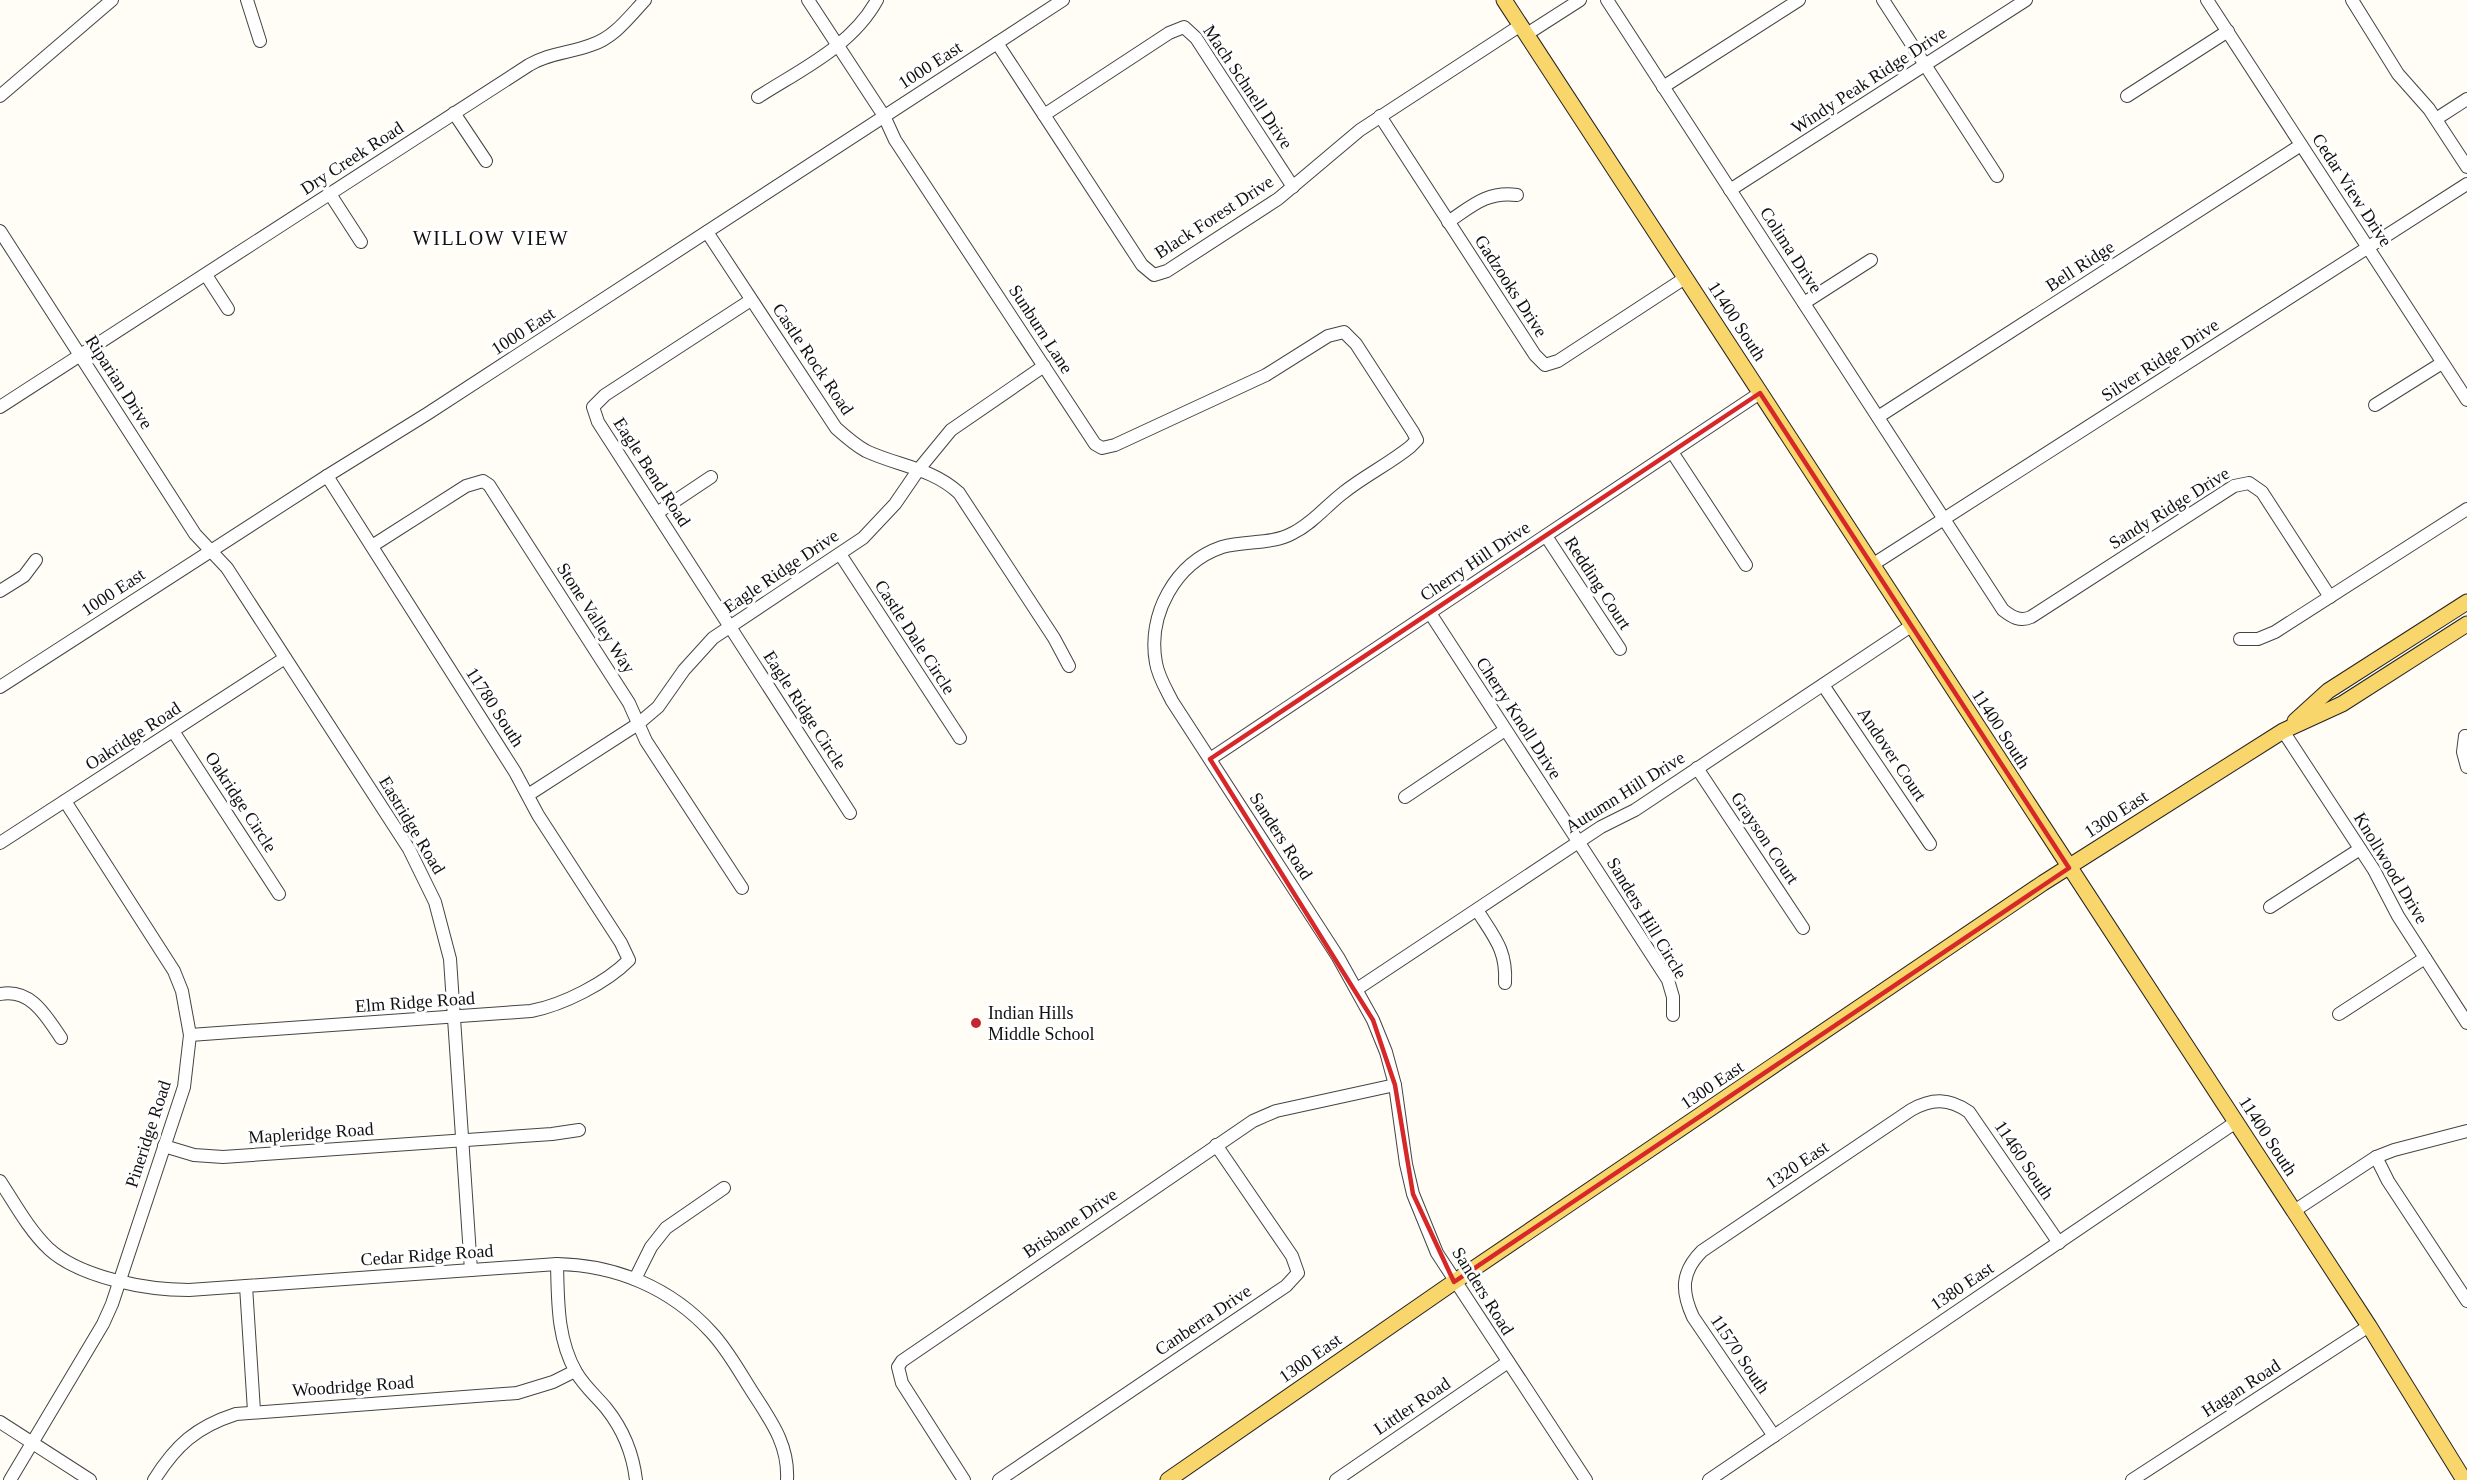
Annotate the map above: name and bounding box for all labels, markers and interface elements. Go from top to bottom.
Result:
street label: Mach Schnell Drive [1199,21,1297,153]
street label: Windy Peak Ridge Drive [1788,22,1950,138]
street label: 1000 East [895,37,965,93]
street label: Dry Creek Road [297,117,407,199]
street label: Cedar View Drive [2308,130,2396,250]
street label: Black Forest Drive [1151,171,1277,263]
street label: Colima Drive [1756,203,1826,297]
district label: WILLOW VIEW [413,227,569,249]
street label: Gadzooks Drive [1471,231,1551,341]
street label: Bell Ridge [2042,237,2118,295]
street label: 11400 South [1704,277,1770,365]
street label: Sunburn Lane [1005,281,1077,377]
street label: Castle Rock Road [768,300,858,418]
street label: 1000 East [488,303,558,359]
street label: Silver Ridge Drive [2098,315,2222,405]
street label: Riparian Drive [81,331,157,433]
street label: Eagle Bend Road [609,414,695,530]
street label: Sandy Ridge Drive [2105,463,2233,553]
street label: Cherry Hill Drive [1416,517,1534,605]
street label: Eagle Ridge Drive [720,525,842,617]
street label: Redding Court [1561,533,1635,633]
street label: Stone Valley Way [553,559,639,677]
street label: 1000 East [78,564,148,620]
street label: Castle Dale Circle [871,576,959,698]
street label: Eagle Ridge Circle [759,647,851,773]
street label: Cherry Knoll Drive [1472,653,1566,783]
street label: 11780 South [462,663,528,751]
street label: 11400 South [1968,685,2034,773]
street label: Oakridge Road [82,698,184,774]
street label: Andover Court [1853,703,1931,805]
street label: Autumn Hill Drive [1562,747,1688,837]
street label: Oakridge Circle [201,748,281,856]
street label: Eastridge Road [375,772,449,878]
street label: 1300 East [2081,786,2151,842]
street label: Grayson Court [1727,788,1803,888]
street label: Sanders Road [1246,789,1316,883]
street label: Knollwood Drive [2350,809,2432,927]
street label: Sanders Hill Circle [1603,854,1691,982]
street label: Elm Ridge Road [354,988,476,1016]
place label: Indian Hills Middle School [988,1003,1095,1044]
marker: Indian Hills Middle School [969,1016,983,1030]
street label: 1300 East [1677,1057,1747,1113]
street label: Pineridge Road [121,1078,175,1190]
street label: 11400 South [2235,1092,2301,1180]
street label: 11460 South [1990,1117,2058,1203]
street label: Mapleridge Road [248,1119,374,1147]
street label: 1320 East [1762,1137,1832,1193]
street label: Brisbane Drive [1019,1184,1121,1262]
street label: Cedar Ridge Road [360,1240,494,1270]
street label: Sanders Road [1448,1244,1518,1338]
street label: 1380 East [1927,1258,1997,1314]
street label: Canberra Drive [1151,1281,1255,1359]
street label: 11570 South [1706,1311,1774,1397]
street label: 1300 East [1275,1329,1345,1387]
street label: Hagan Road [2198,1355,2284,1421]
street label: Woodridge Road [291,1372,415,1400]
street label: Littler Road [1370,1373,1454,1439]

